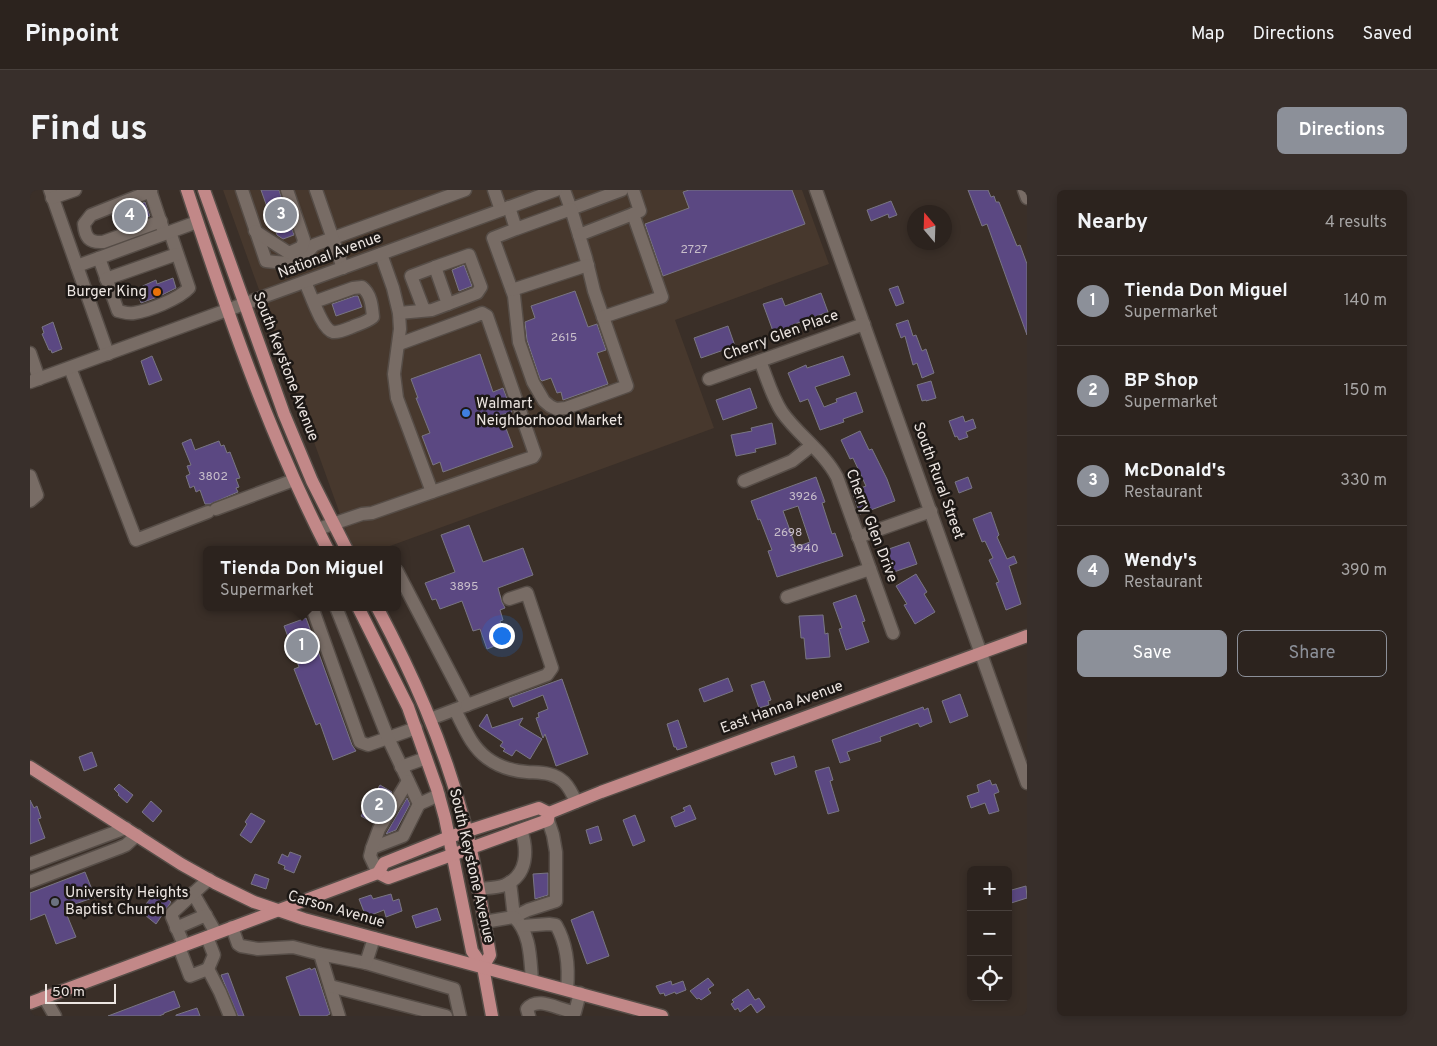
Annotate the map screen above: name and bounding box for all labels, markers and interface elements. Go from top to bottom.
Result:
text: Pinpoint [25,20,119,50]
text: Map [1191,23,1225,46]
text: Directions [1253,23,1335,46]
text: Saved [1363,23,1412,46]
button: Directions [1277,107,1407,154]
text: Find us [30,108,148,152]
pin: 3 [265,196,297,234]
pin: 4 [114,197,146,235]
north arrow [907,205,952,250]
text: Nearby [1077,209,1148,236]
text: 4 results [1325,213,1387,233]
street label: National Avenue [276,228,384,284]
house number: 2727 [681,242,707,258]
text: Tienda Don Miguel [1124,279,1288,303]
place label: Burger King [66,283,147,302]
marker: Burger King [151,286,163,298]
street label: South Keystone Avenue [248,290,322,444]
text: 1 [1090,291,1096,311]
text: 140 m [1344,291,1387,311]
text: Supermarket [1124,303,1218,323]
street label: Cherry Glen Place [721,306,841,366]
house number: 2615 [551,330,577,346]
text: BP Shop [1124,369,1198,393]
text: 2 [1088,381,1098,401]
text: 150 m [1344,381,1387,401]
text: Supermarket [1124,393,1218,413]
place label: Walmart Neighborhood Market [476,395,623,431]
marker: Walmart Neighborhood Market [460,407,472,419]
street label: South Rural Street [908,420,968,542]
text: McDonald's [1124,459,1226,483]
street label: Cherry Glen Drive [841,467,901,585]
house number: 3802 [198,469,228,485]
text: 3 [1088,471,1098,491]
text: 330 m [1340,471,1387,491]
text: Restaurant [1124,483,1203,503]
house number: 3926 [789,489,817,505]
house number: 2698 [774,525,802,541]
house number: 3940 [789,541,819,557]
popup [203,546,401,611]
text: Wendy's [1124,549,1197,573]
text: Tienda Don Miguel [220,557,384,581]
text: 4 [1088,561,1098,581]
text: 390 m [1341,561,1387,581]
text: Restaurant [1124,573,1203,593]
house number: 3895 [450,579,478,595]
text: Supermarket [220,581,314,601]
your location [489,623,515,649]
pin: 1 [286,627,318,665]
button: Save [1077,630,1227,677]
button: Share [1237,630,1387,677]
street label: East Hanna Avenue [718,677,846,739]
pin: 2 [363,787,395,825]
street label: South Keystone Avenue [444,787,498,945]
map controls [967,866,1012,1001]
button: + [967,866,1012,911]
place label: University Heights Baptist Church [65,884,188,920]
street label: Carson Avenue [285,887,387,933]
marker: University Heights Baptist Church [49,896,61,908]
button: − [967,911,1012,956]
button: locate [967,956,1012,1001]
scale bar [45,981,116,1004]
text: 50 m [52,984,85,1001]

